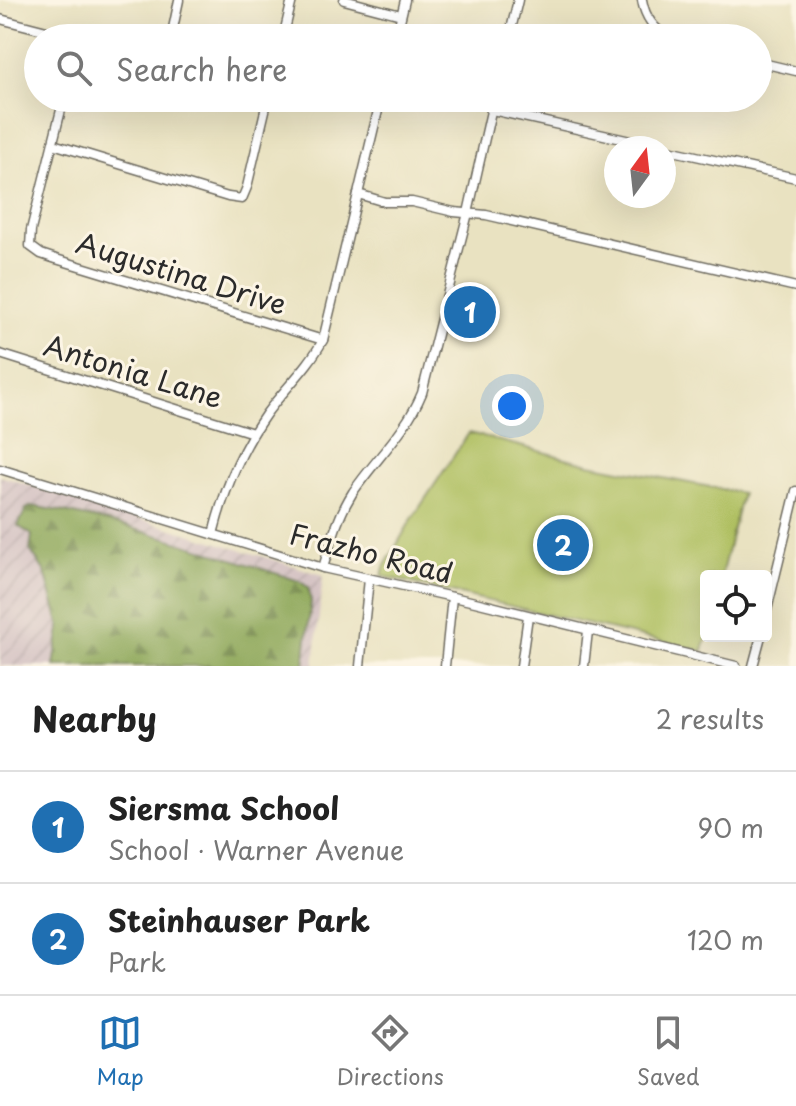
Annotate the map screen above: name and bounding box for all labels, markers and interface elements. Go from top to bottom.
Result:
search box [24,24,772,112]
icon: search [52,46,96,90]
text: Search here [116,46,288,91]
north arrow [604,136,676,208]
street label: Augustina Drive [71,220,292,325]
pin: 1 [444,282,496,342]
street label: Antonia Lane [39,323,228,418]
your location [492,386,532,426]
street label: Frazho Road [285,511,458,594]
pin: 2 [537,515,589,575]
map controls [700,570,772,642]
button: locate [700,570,772,642]
text: Nearby [32,692,157,744]
text: 2 results [656,699,764,738]
text: Siersma School [108,785,339,830]
text: 1 [52,808,64,847]
text: 90 m [697,808,764,847]
text: School · Warner Avenue [108,830,404,869]
text: Steinhauser Park [108,897,370,942]
text: 2 [49,920,67,959]
text: 120 m [687,920,764,959]
text: Park [108,942,166,981]
tab: Map [97,1011,144,1092]
tab: Directions [337,1011,444,1092]
tab: Saved [637,1011,699,1092]

